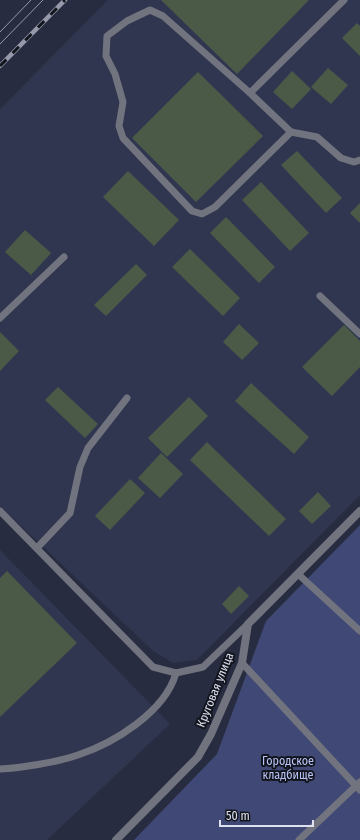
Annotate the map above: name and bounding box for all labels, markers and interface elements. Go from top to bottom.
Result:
street label: Круговая улица [194,650,236,729]
park label: Городское кладбище [262,754,314,782]
scale bar [220,802,313,828]
text: 50 m [226,809,250,823]

